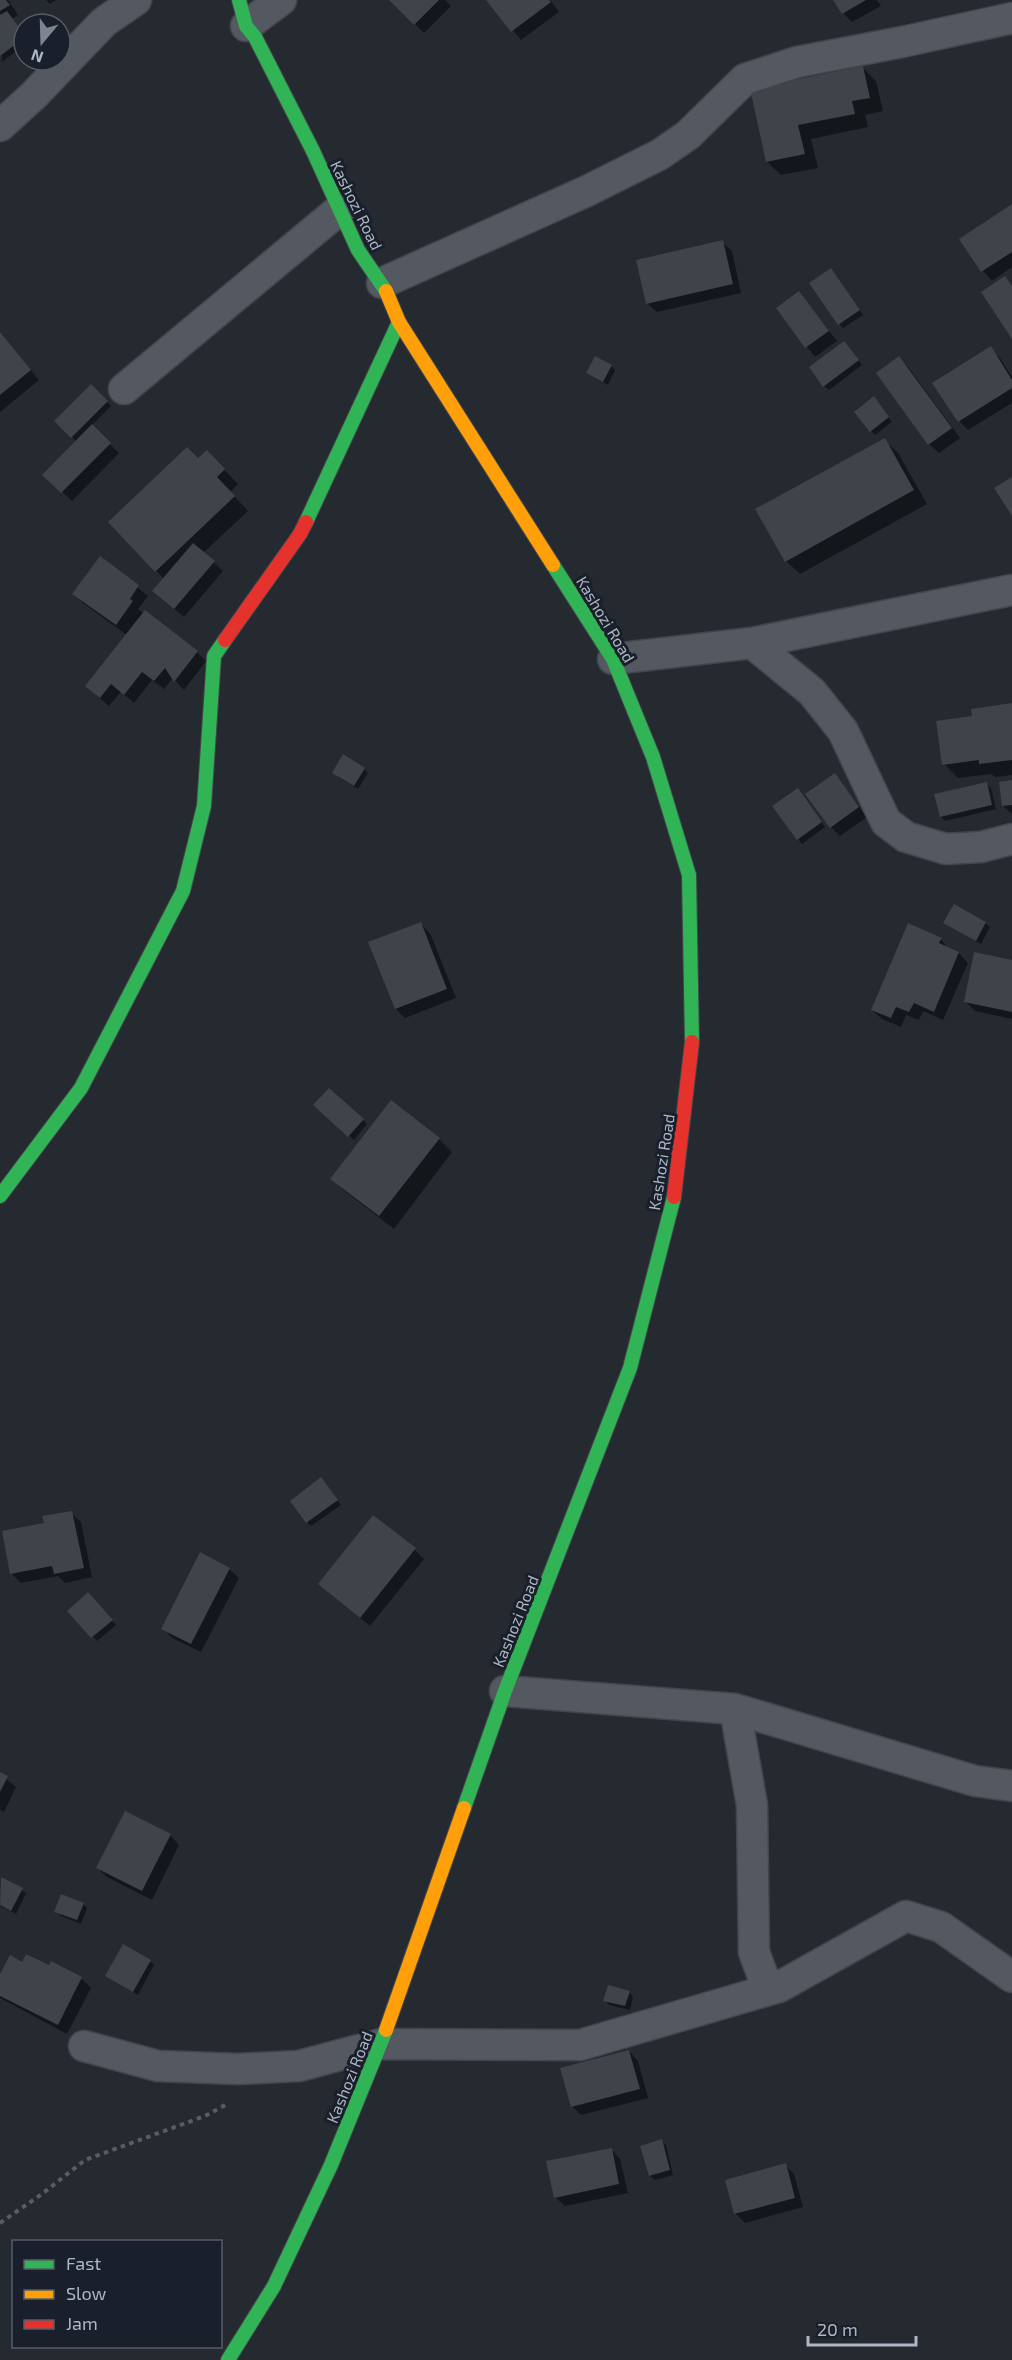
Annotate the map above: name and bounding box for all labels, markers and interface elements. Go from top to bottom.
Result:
north arrow [12,12,72,72]
text: N [28,46,46,68]
street label: Kashozi Road [327,157,387,253]
street label: Kashozi Road [573,572,639,666]
street label: Kashozi Road [644,1112,678,1212]
street label: Kashozi Road [488,1572,542,1670]
street label: Kashozi Road [322,2028,376,2126]
legend [12,2240,222,2348]
text: Fast [66,2252,101,2274]
text: Slow [66,2282,107,2304]
scale bar [808,2309,916,2347]
text: Jam [66,2312,98,2334]
text: 20 m [817,2318,858,2340]

